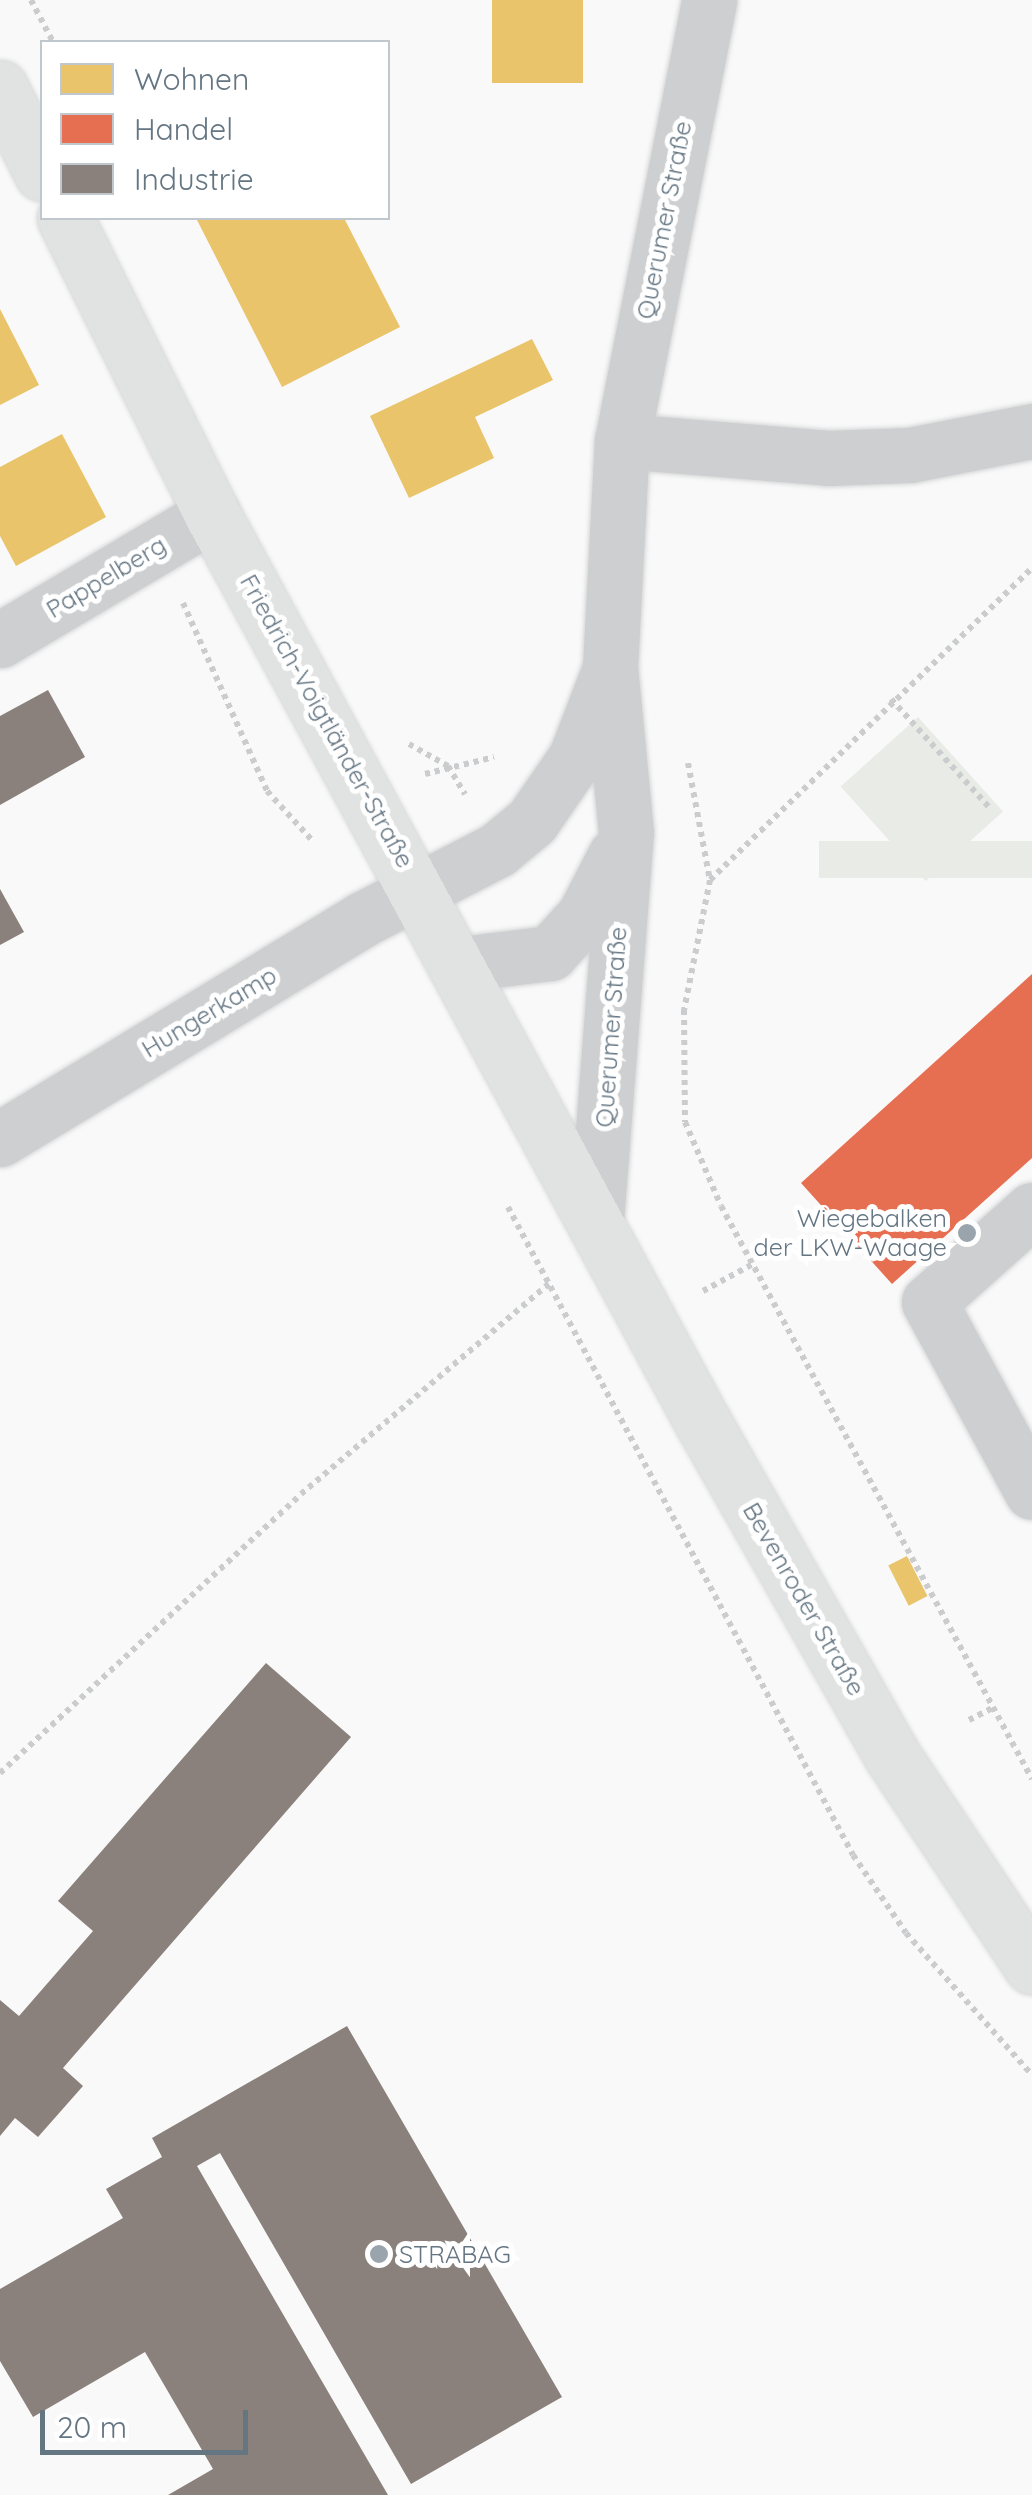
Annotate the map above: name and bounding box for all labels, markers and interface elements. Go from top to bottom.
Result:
legend [40,40,390,220]
text: Wohnen [134,60,249,98]
text: Handel [134,110,233,148]
street label: Querumer Straße [630,118,698,322]
text: Industrie [134,160,254,198]
street label: Pappelberg [41,530,171,624]
street label: Friedrich-Voigtländer-Straße [234,569,420,873]
street label: Querumer Straße [589,926,633,1128]
street label: Hungerkamp [136,960,282,1064]
place label: Wiegebalken der LKW-Waage [754,1204,947,1263]
marker: Wiegebalken der LKW-Waage [956,1222,978,1244]
street label: Bevenroder Straße [736,1497,872,1701]
place label: STRABAG [399,2239,511,2269]
marker: STRABAG [368,2243,390,2265]
scale bar [45,2390,252,2452]
text: 20 m [57,2408,127,2446]

